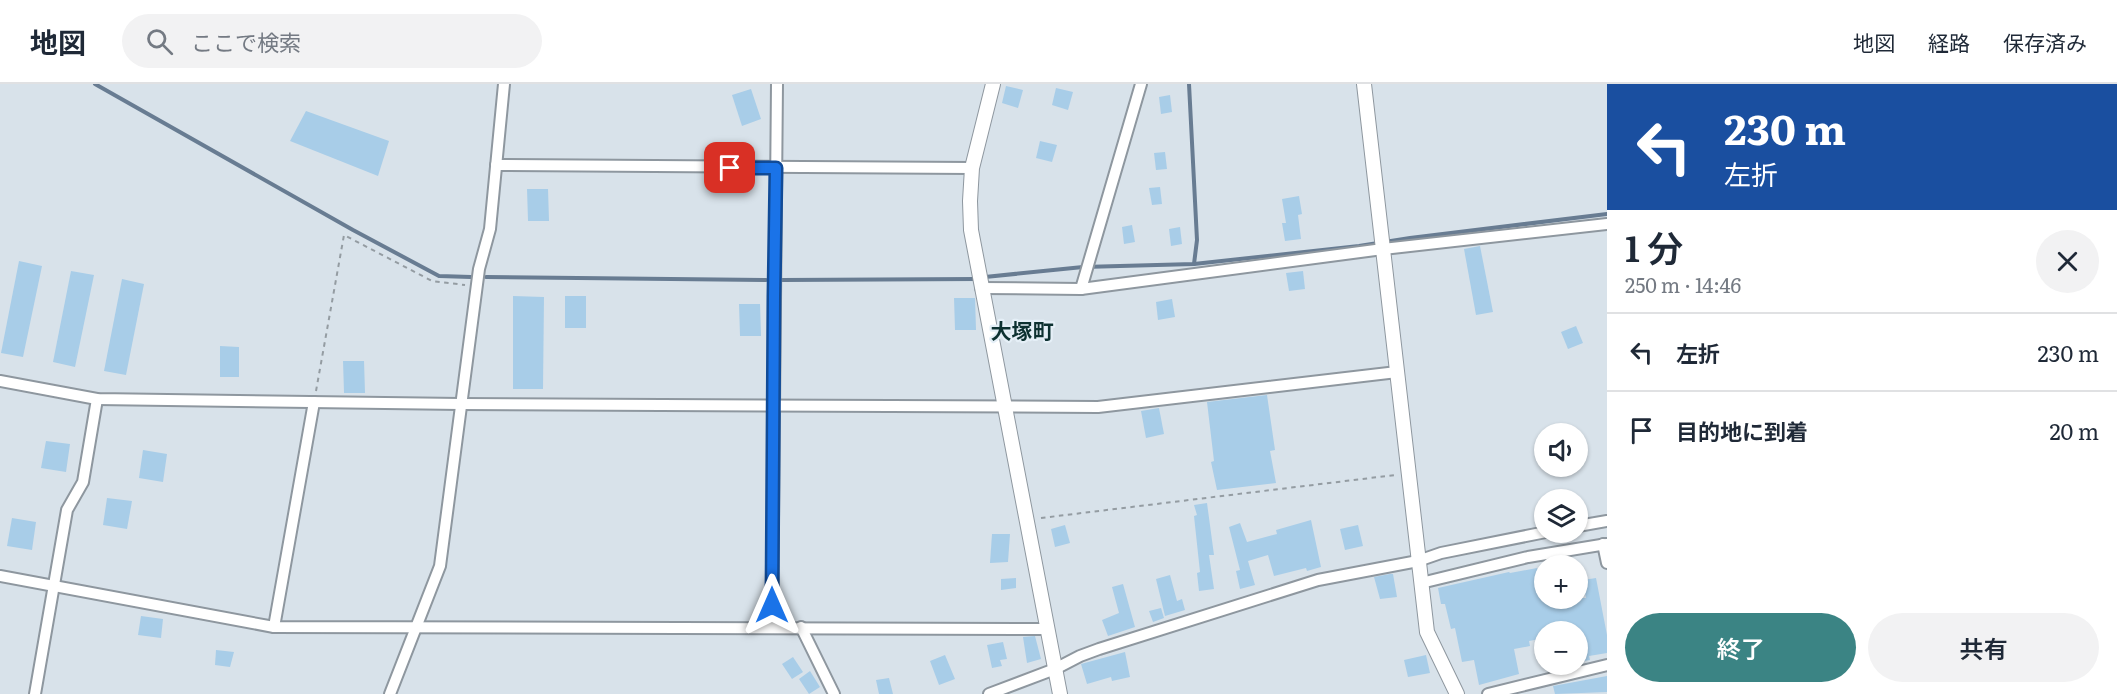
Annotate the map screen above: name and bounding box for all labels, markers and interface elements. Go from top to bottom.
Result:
search box [122,14,542,68]
text: 地図 [30,20,86,62]
icon: search [143,25,176,58]
text: ここで検索 [191,25,301,58]
text: 地図 [1853,26,1895,57]
text: 経路 [1928,26,1970,57]
text: 保存済み [2003,26,2087,57]
text: 230 m [1724,96,1846,158]
icon: left [1625,108,1703,186]
pin [704,142,755,193]
icon: arrive [713,151,746,184]
text: 左折 [1724,153,1778,193]
text: 1 分 [1625,220,1683,273]
button: close [2036,230,2099,293]
text: 250 m · 14:46 [1625,269,1741,299]
district label: 大塚町 [991,314,1054,345]
icon: left [1625,336,1658,369]
text: 左折 [1676,336,1720,369]
text: 230 m [2037,336,2099,369]
icon: arrive [1625,414,1658,447]
text: 目的地に到着 [1676,414,1808,447]
text: 20 m [2049,414,2099,447]
map controls [1534,423,1588,675]
button: sound [1534,423,1588,477]
button: layers [1534,489,1588,543]
button: + [1534,555,1588,609]
position arrow [740,573,804,637]
button: 終了 [1625,613,1856,682]
button: 共有 [1868,613,2099,682]
button: − [1534,621,1588,675]

